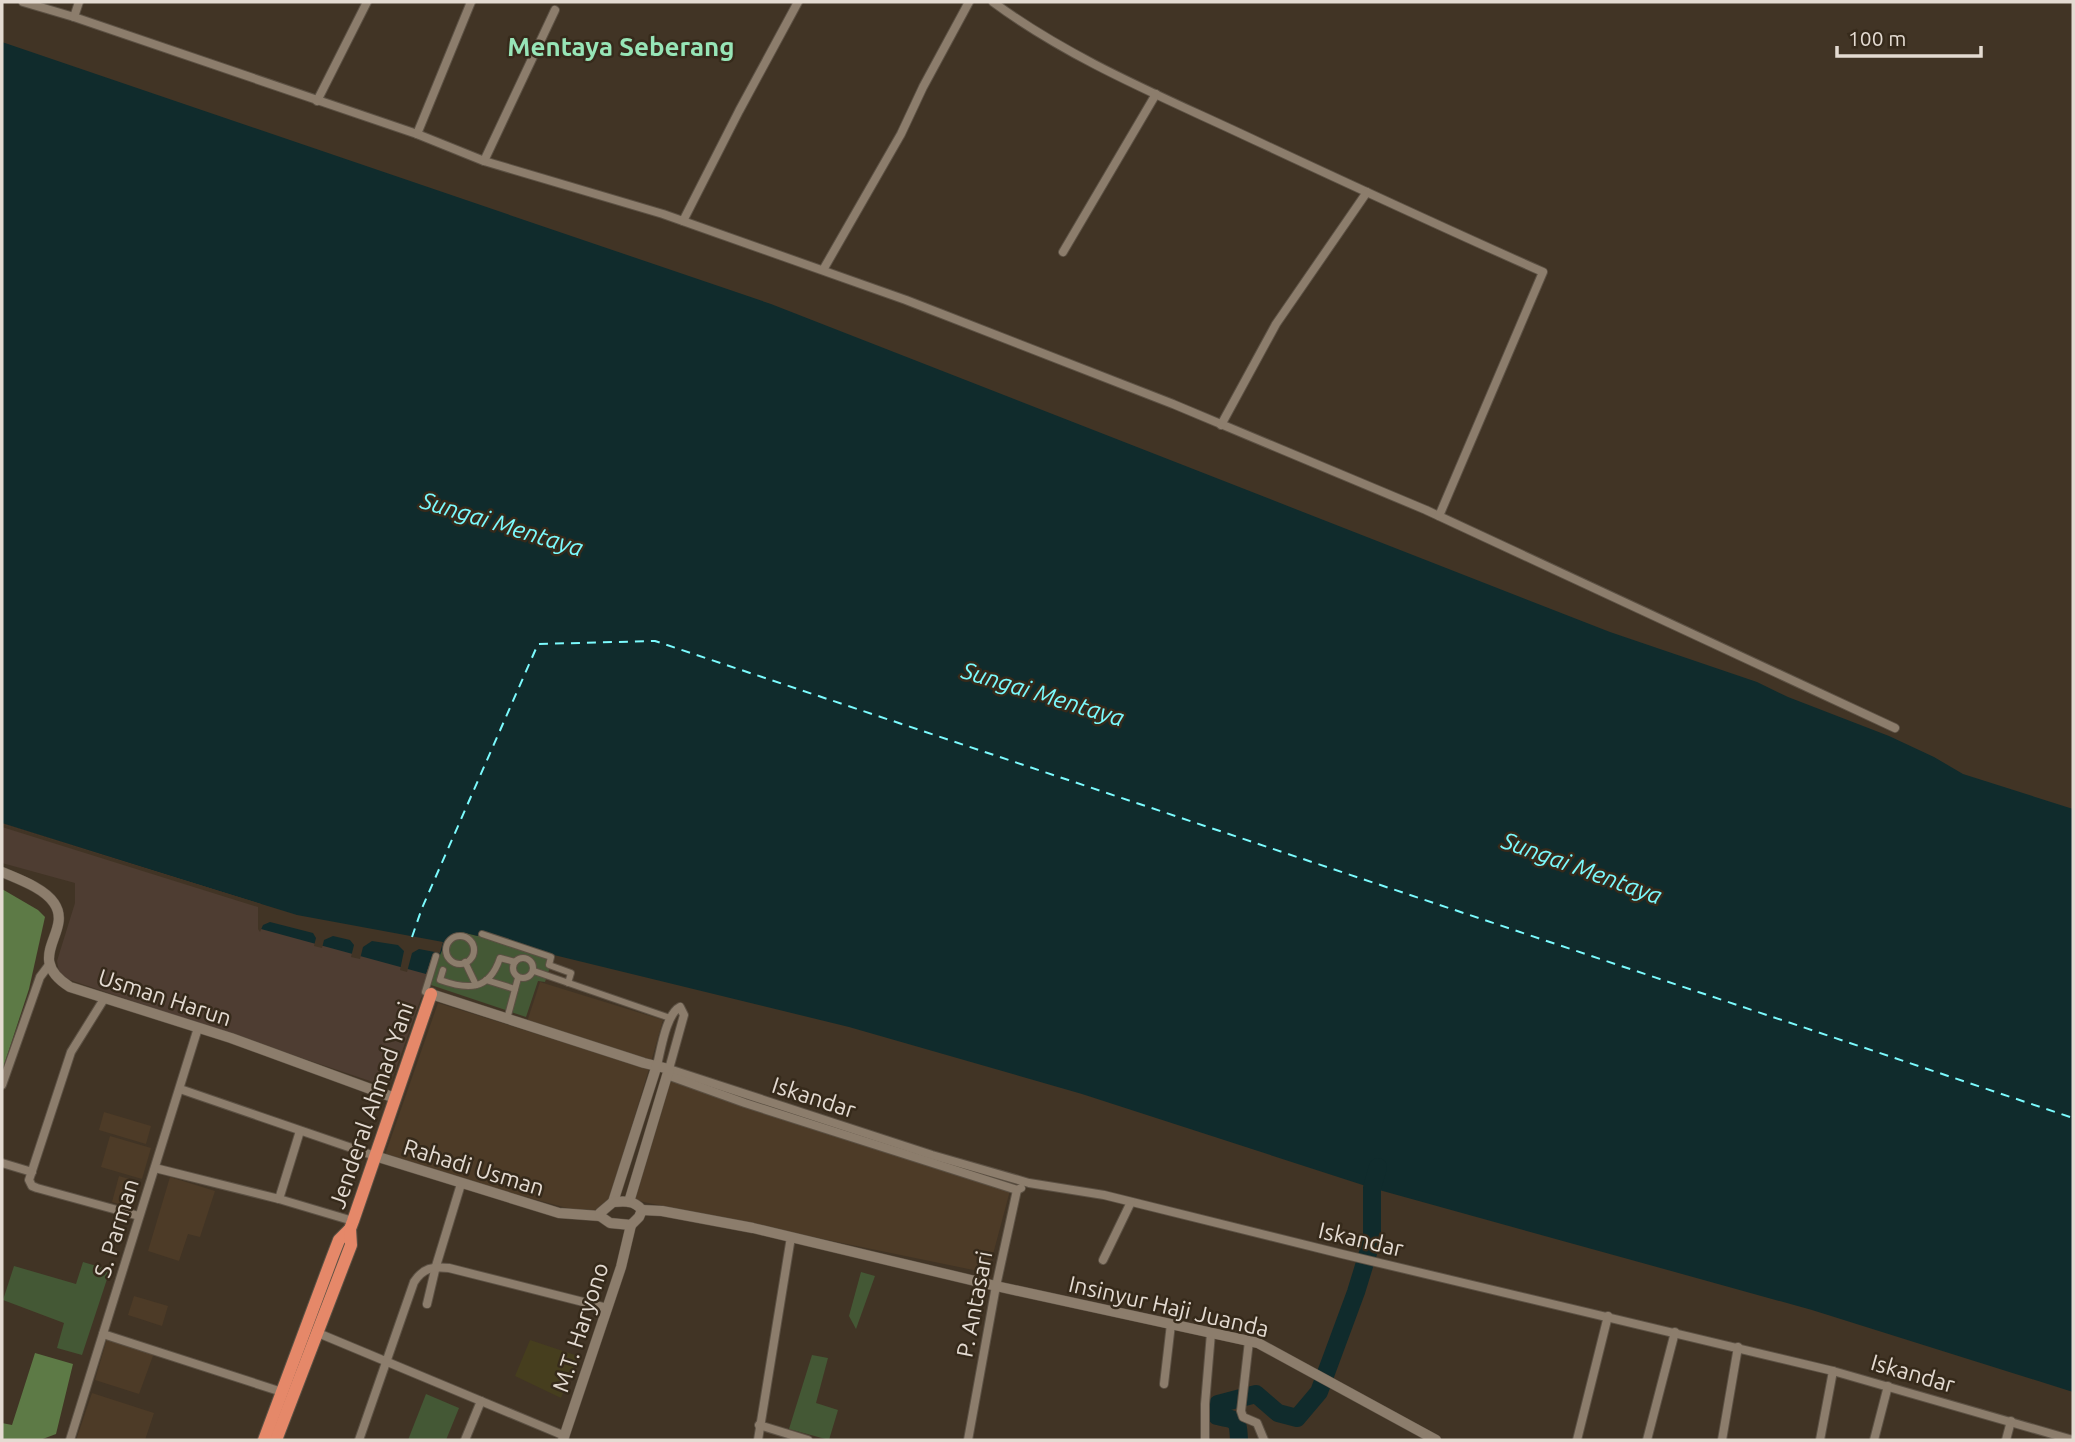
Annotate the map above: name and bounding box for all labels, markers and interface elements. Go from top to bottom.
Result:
scale bar [1837,14,1980,58]
text: 100 m [1848,26,1906,50]
district label: Mentaya Seberang [507,32,735,61]
water label: Sungai Mentaya [417,486,586,562]
water label: Sungai Mentaya [958,656,1127,732]
water label: Sungai Mentaya [1497,826,1666,909]
street label: Usman Harun [95,964,235,1030]
street label: Jenderal Ahmad Yani [324,999,418,1211]
street label: Iskandar [769,1072,859,1122]
street label: Rahadi Usman [401,1134,547,1200]
street label: S. Parman [89,1175,143,1281]
street label: Iskandar [1316,1217,1406,1261]
street label: P. Antasari [951,1249,997,1359]
street label: M.T. Haryono [547,1259,613,1395]
street label: Insinyur Haji Juanda [1066,1271,1272,1341]
street label: Iskandar [1868,1349,1958,1397]

